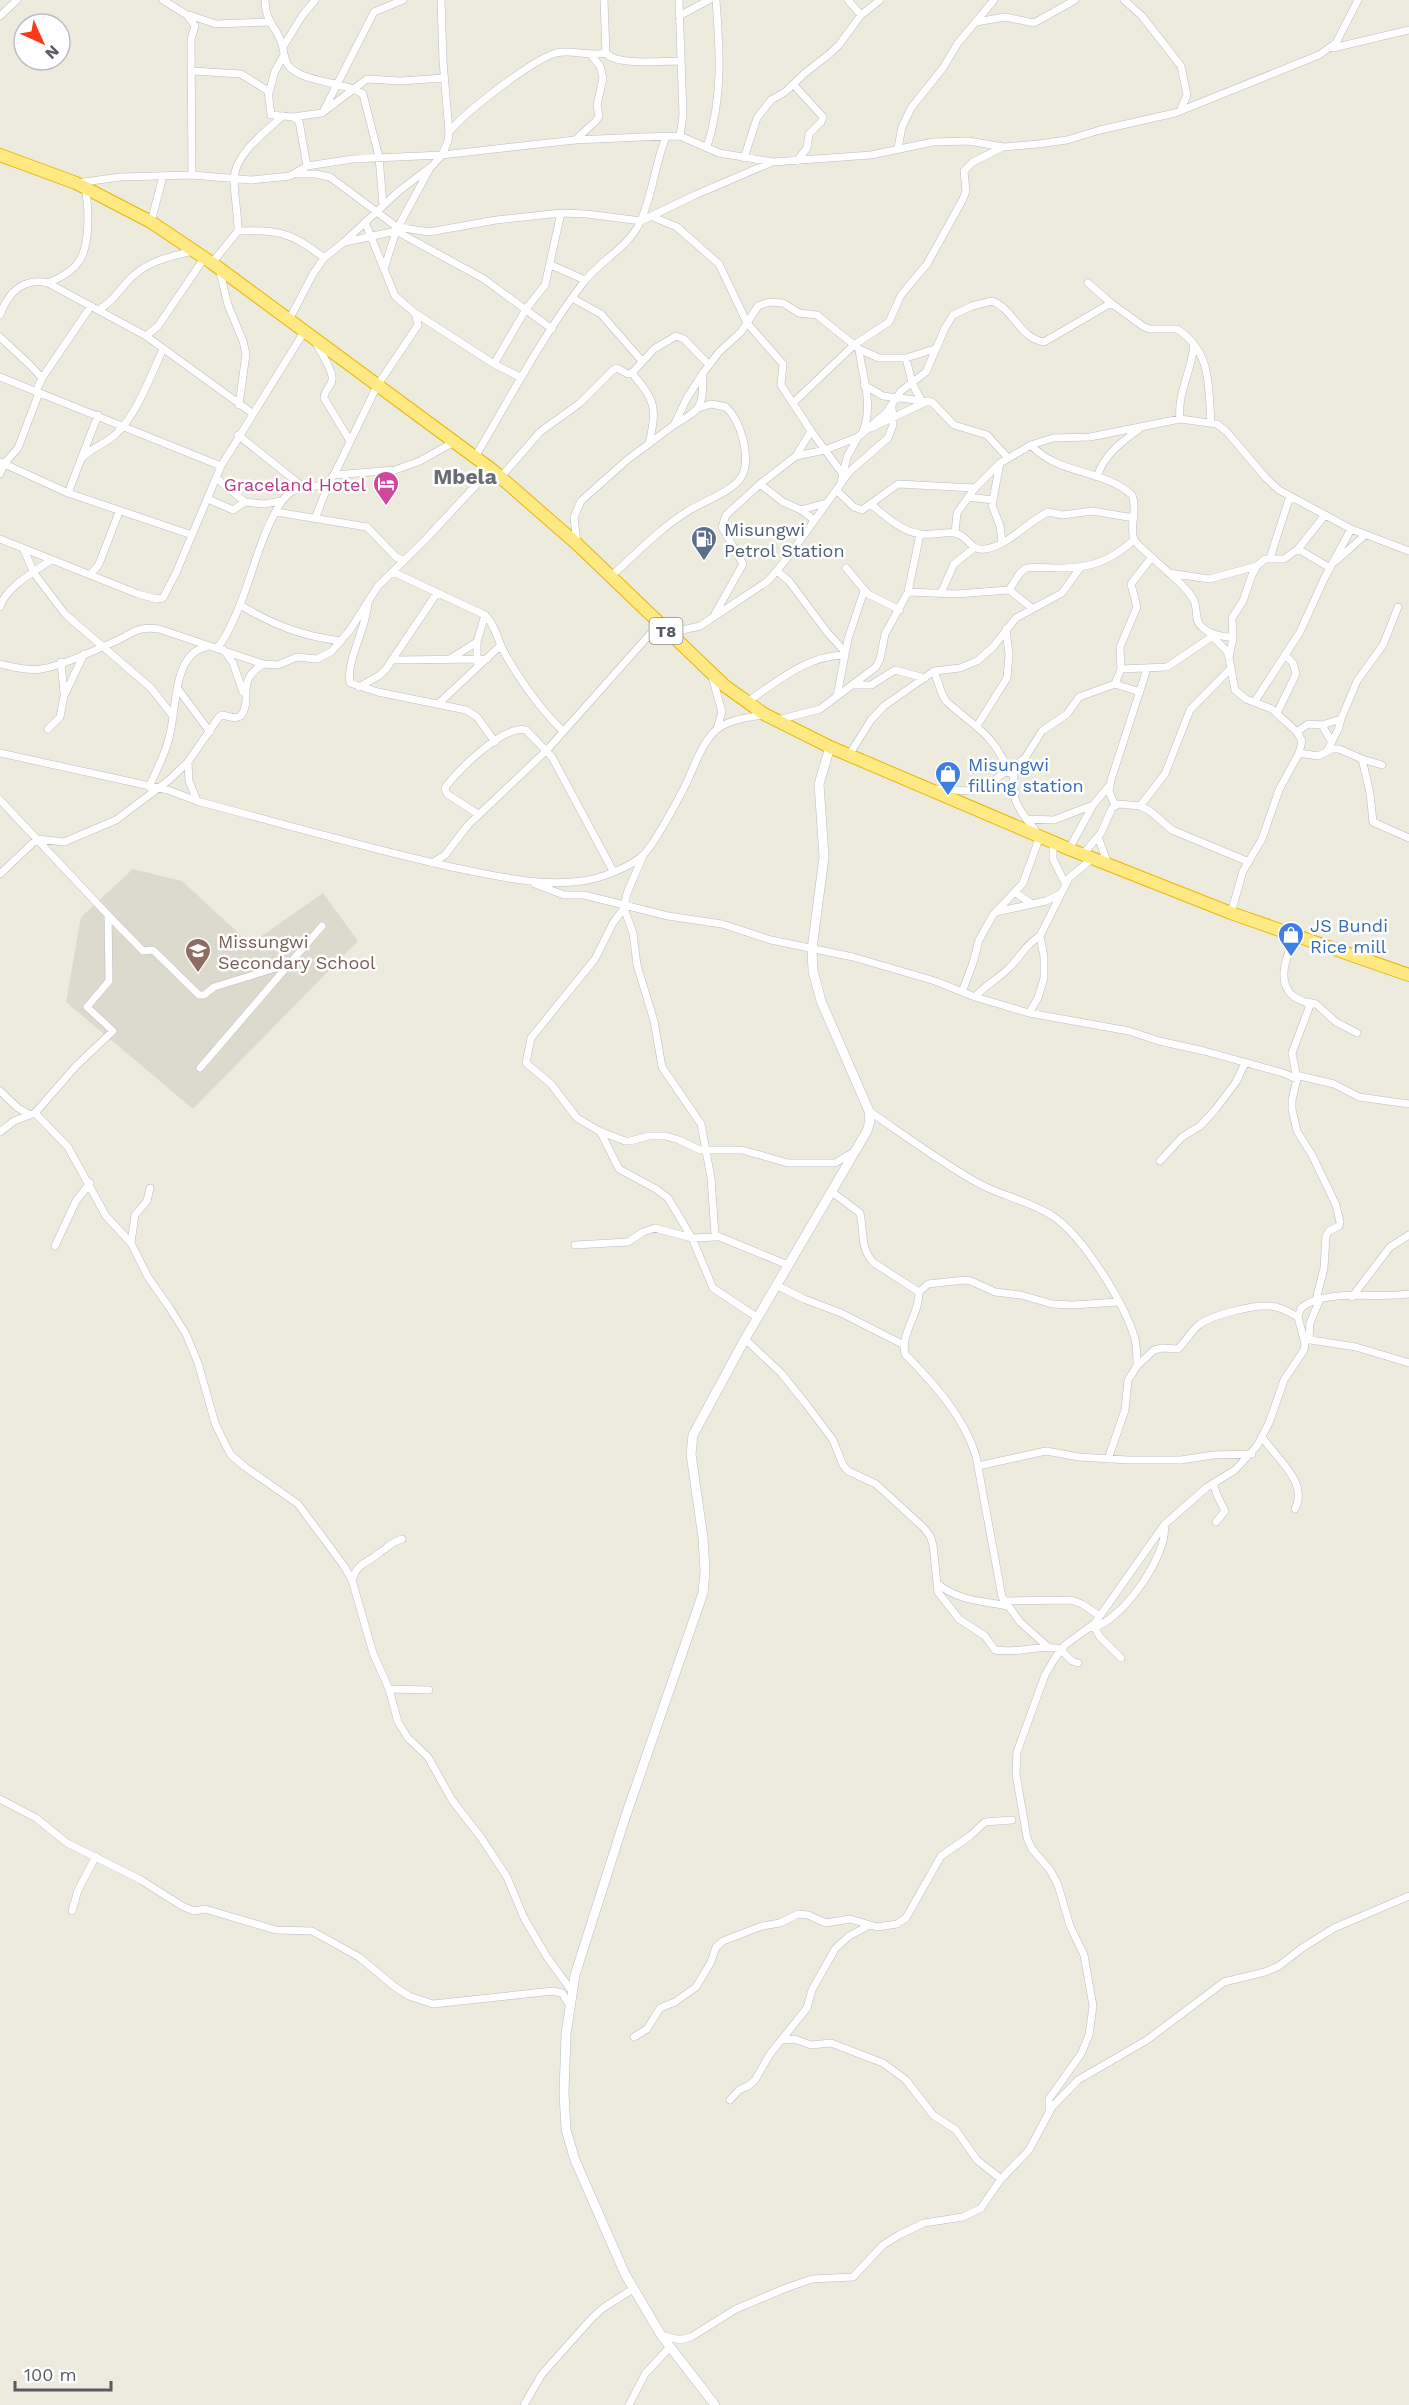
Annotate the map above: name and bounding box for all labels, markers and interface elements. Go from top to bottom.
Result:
north arrow [12,12,72,72]
text: N [41,41,63,63]
district label: Mbela [433,464,498,489]
hotel icon: Graceland Hotel [371,469,401,507]
place label: Graceland Hotel [224,474,366,495]
place label: Misungwi Petrol Station [724,519,845,561]
fuel station icon: Misungwi Petrol Station [689,524,719,562]
road number: T8 [650,618,682,644]
place label: Misungwi filling station [968,754,1084,796]
shop icon: Misungwi filling station [933,759,963,797]
place label: JS Bundi Rice mill [1310,915,1388,957]
shop icon: JS Bundi Rice mill [1276,920,1306,958]
place label: Missungwi Secondary School [218,931,376,973]
school or university icon: Missungwi Secondary School [183,936,213,974]
scale bar [15,2354,111,2392]
text: 100 m [24,2364,77,2385]

